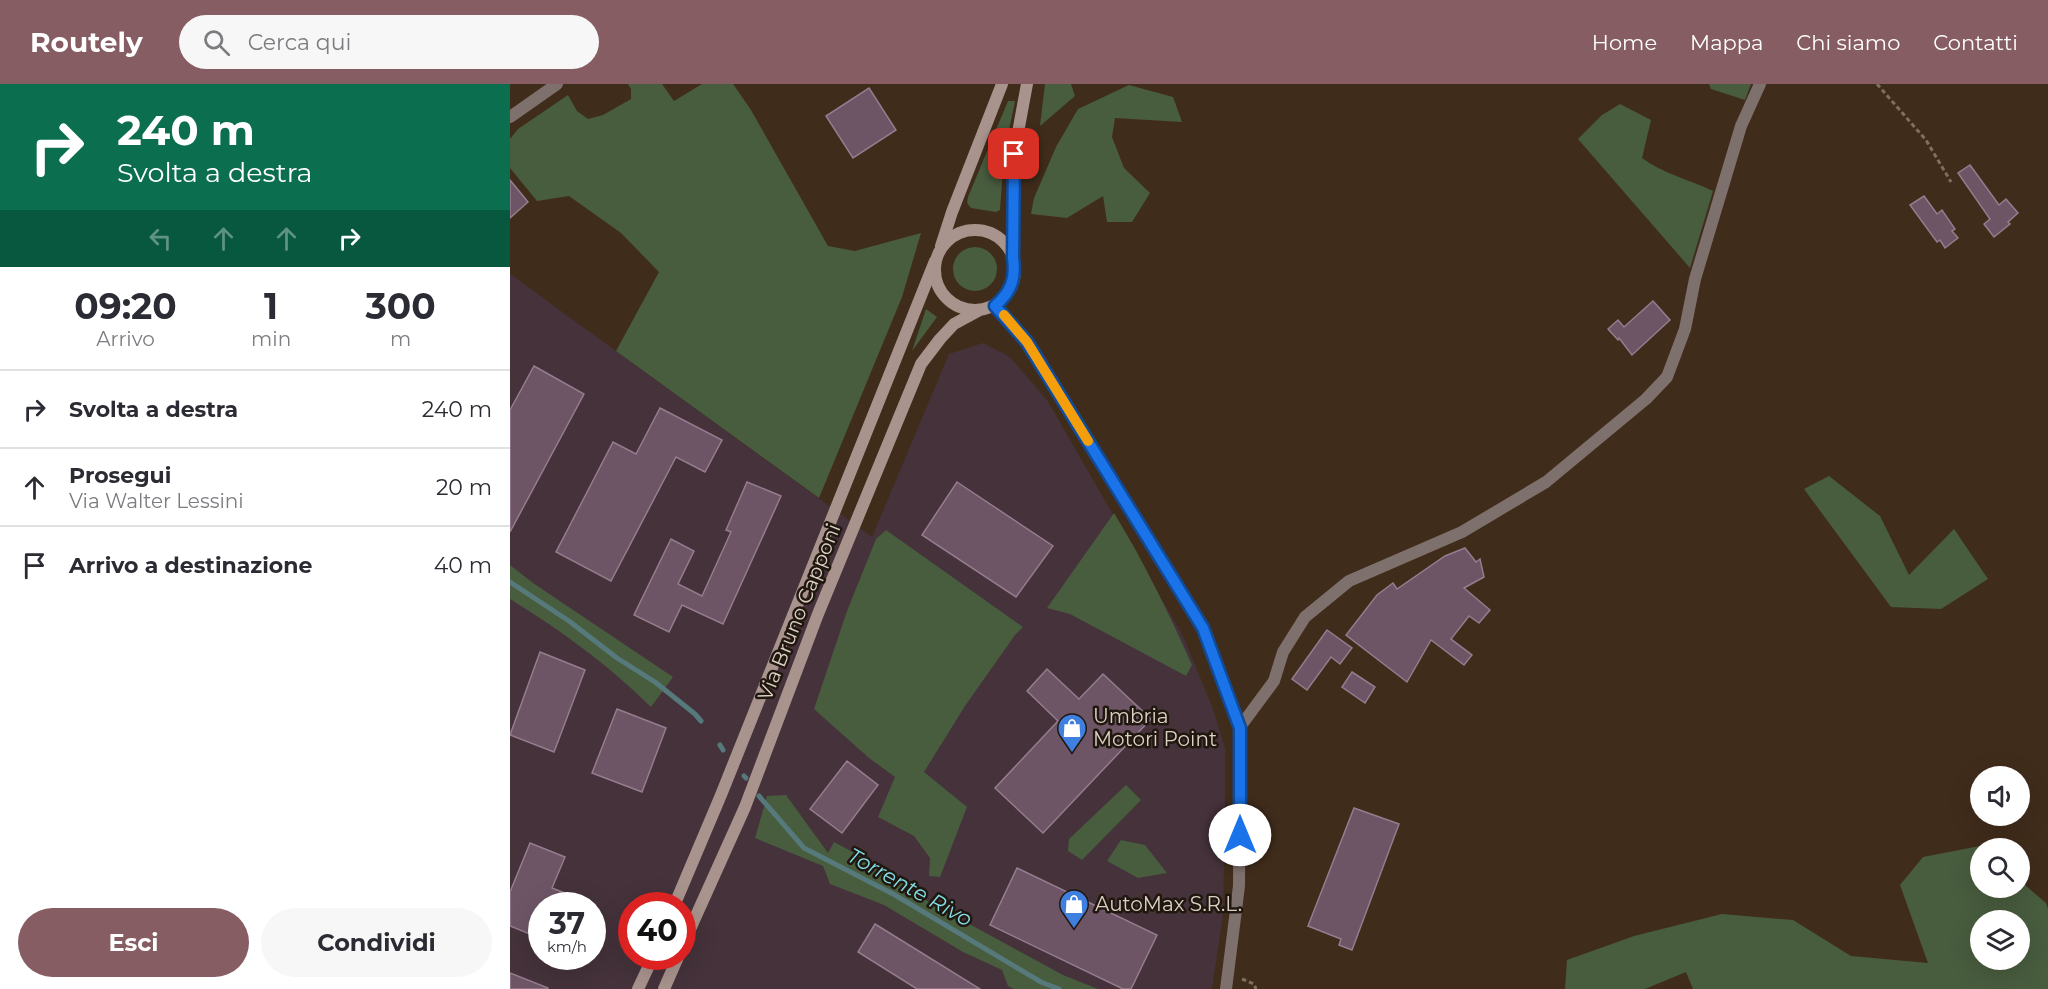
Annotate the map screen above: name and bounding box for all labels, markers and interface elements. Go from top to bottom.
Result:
search box [179,15,599,69]
text: Routely [30,25,143,59]
icon: search [200,26,233,59]
text: Cerca qui [248,29,351,56]
text: Home [1592,30,1657,55]
text: Mappa [1690,30,1763,55]
text: Chi siamo [1796,30,1900,55]
text: Contatti [1933,30,2018,55]
text: 240 m [117,104,255,156]
icon: right [18,108,96,186]
pin [988,128,1039,179]
icon: arrive [997,137,1030,170]
text: Svolta a destra [117,156,312,189]
icon: left [144,222,177,255]
icon: ahead [207,222,240,255]
icon: ahead [270,222,303,255]
icon: right [333,222,366,255]
text: 09:20 [74,284,177,328]
text: 1 [264,284,278,328]
text: 300 [365,284,436,328]
text: Arrivo [96,327,155,351]
text: min [251,327,291,351]
text: m [390,327,411,351]
icon: right [18,393,51,426]
text: Svolta a destra [69,396,238,423]
text: 240 m [422,396,492,423]
text: Prosegui [69,462,171,489]
icon: ahead [18,471,51,504]
text: 20 m [436,474,492,501]
text: Via Walter Lessini [69,489,244,513]
street label: Via Bruno Capponi [753,520,845,704]
icon: arrive [18,549,51,582]
text: Arrivo a destinazione [69,552,312,579]
text: 40 m [434,552,492,579]
place label: Umbria Motori Point [1093,704,1217,751]
shop icon: Umbria Motori Point [1056,712,1088,754]
map controls [1970,766,2030,970]
button: sound [1970,766,2030,826]
position arrow [1208,803,1272,867]
button: search [1970,838,2030,898]
water label: Torrente Rivo [843,842,977,932]
shop icon: AutoMax S.R.L. [1058,888,1090,930]
speed limit sign: 40 [618,892,696,970]
place label: AutoMax S.R.L. [1095,892,1242,916]
text: 37 [549,905,585,942]
button: Esci [18,908,249,977]
button: Condividi [261,908,492,977]
button: layers [1970,910,2030,970]
text: km/h [547,937,587,956]

